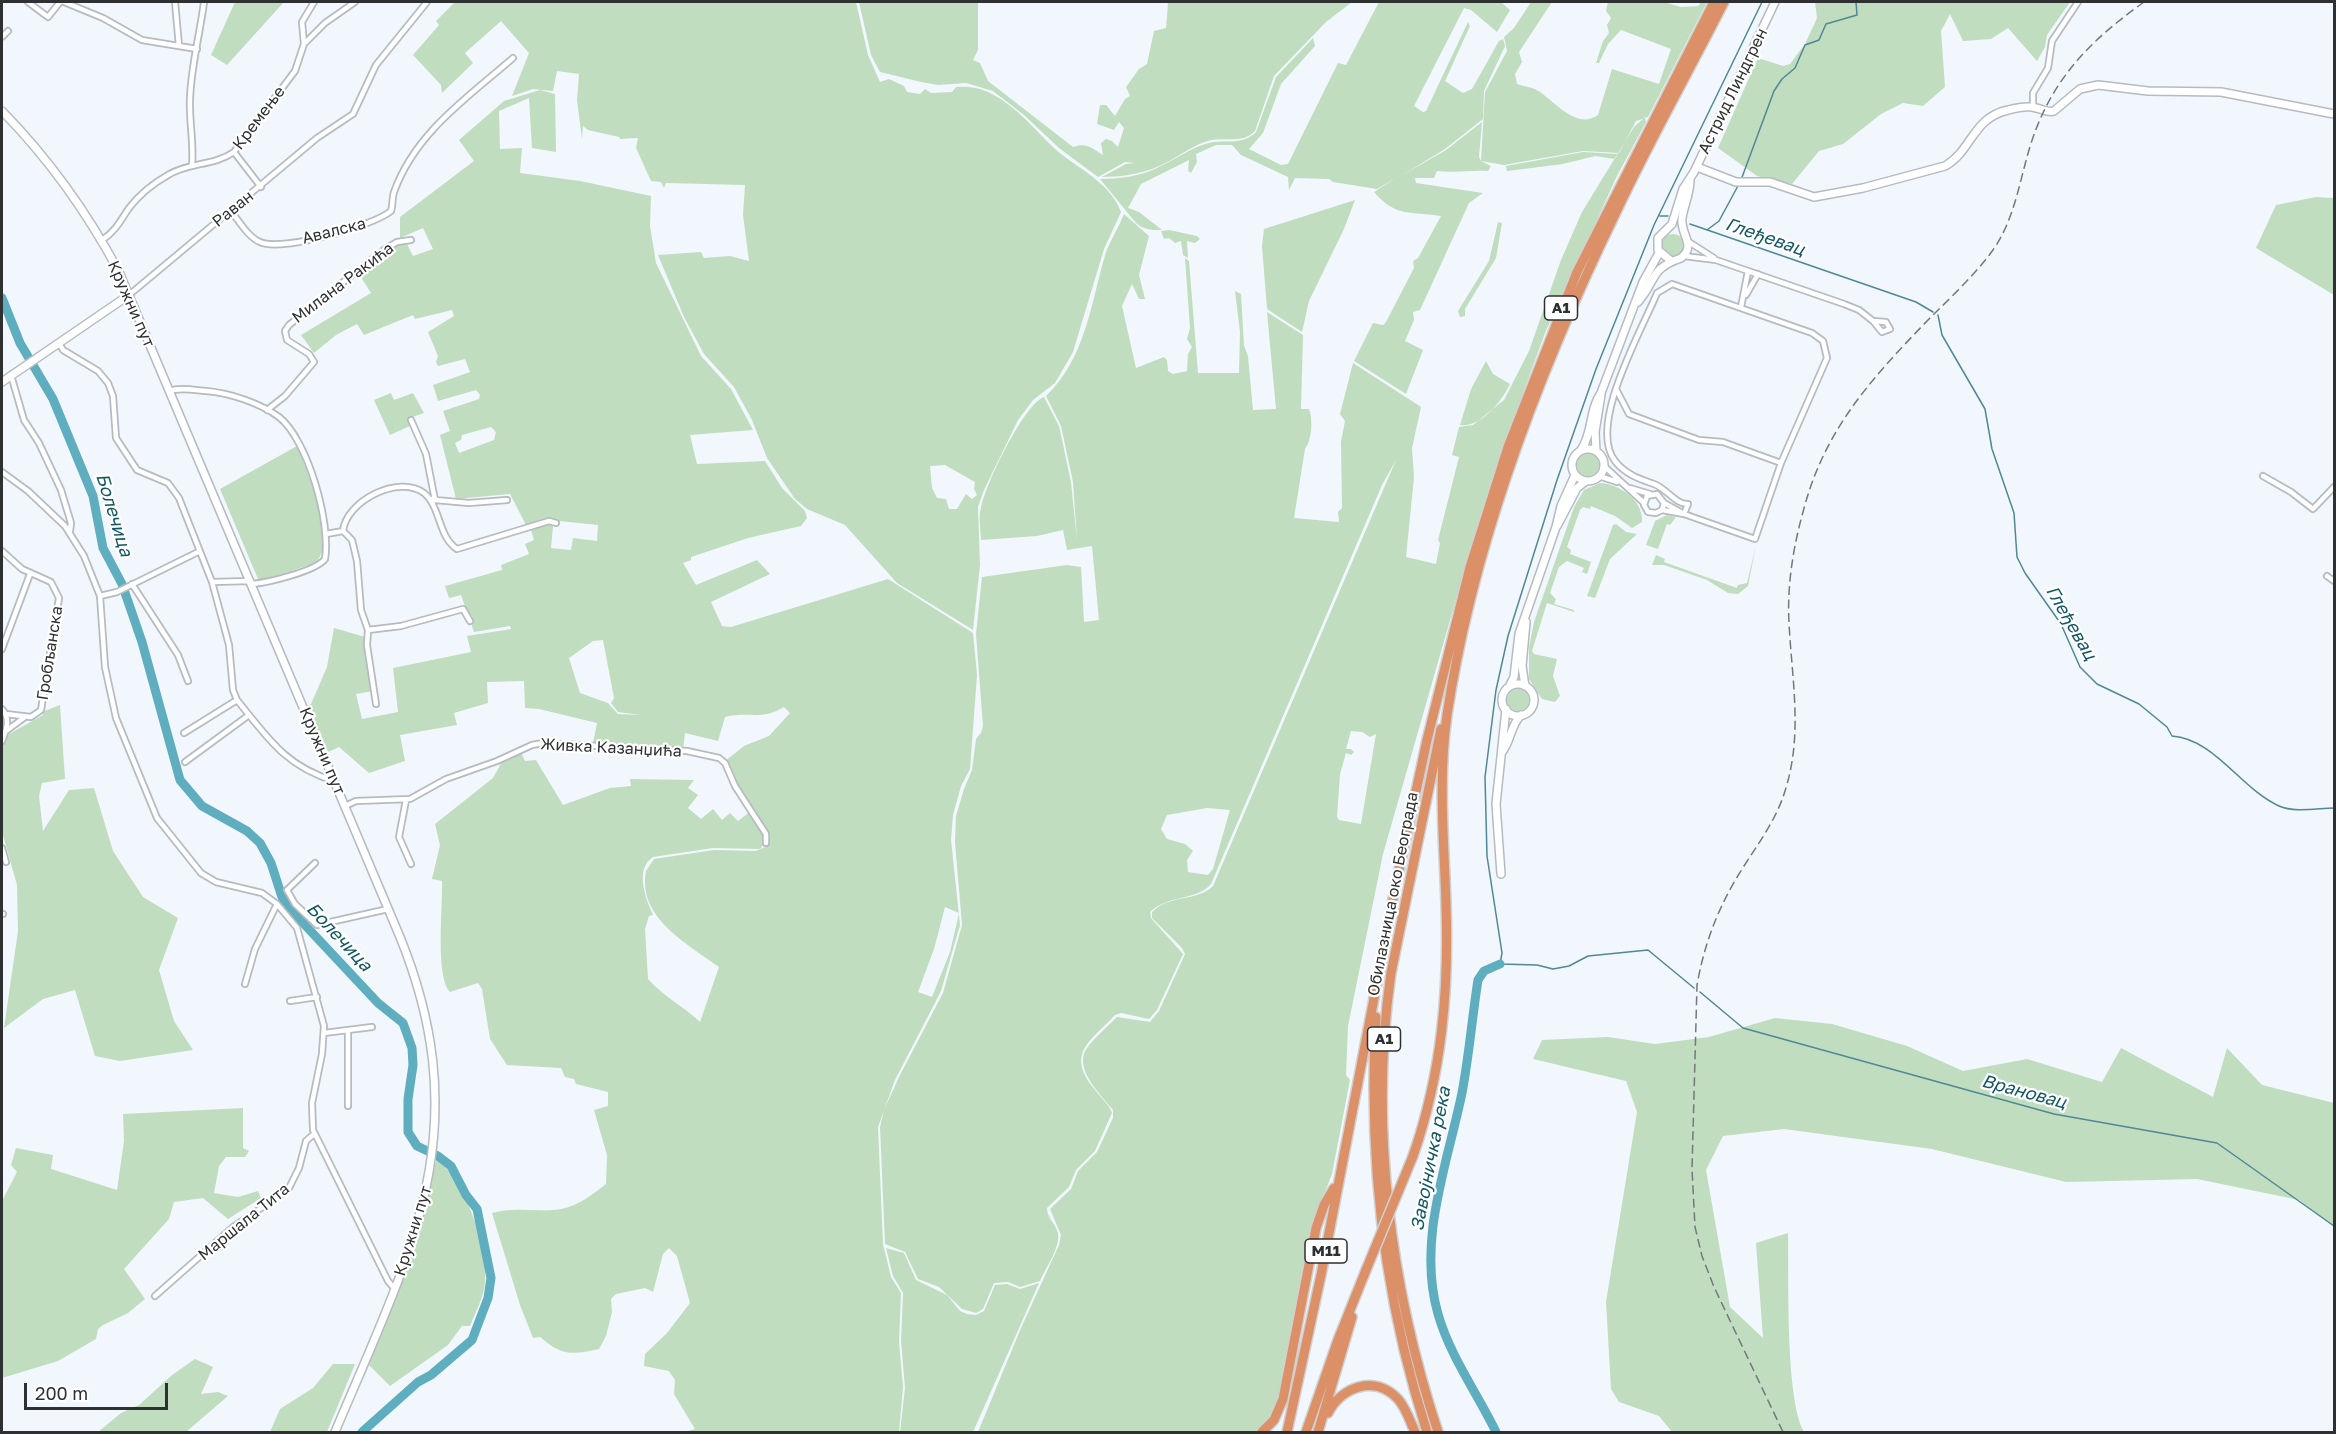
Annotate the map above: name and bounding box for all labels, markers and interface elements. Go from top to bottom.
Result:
street label: Астрид Линдгрен [1694,25,1772,157]
street label: Кремење [229,82,289,154]
street label: Раван [209,187,257,231]
water label: Глеђевац [1723,213,1807,261]
street label: Авалска [300,214,368,248]
street label: Милана Ракића [288,239,398,327]
street label: Кружни пут [103,258,159,350]
road number: A1 [1544,296,1578,320]
water label: Болечица [91,471,137,559]
water label: Глеђевац [2041,582,2101,664]
street label: Гробљанска [33,605,67,701]
street label: Кружни пут [295,705,349,797]
street label: Живка Казанџића [540,735,682,761]
street label: Обилазница око Београда [1364,790,1422,998]
water label: Болечица [302,898,376,976]
road number: A1 [1368,1027,1400,1051]
water label: Врановац [1979,1070,2069,1114]
water label: Завојничка река [1406,1085,1456,1233]
street label: Маршала Тита [195,1179,293,1265]
street label: Кружни пут [390,1184,436,1278]
road number: M11 [1305,1239,1347,1263]
scale bar [27,1371,171,1409]
text: 200 m [35,1382,88,1404]

